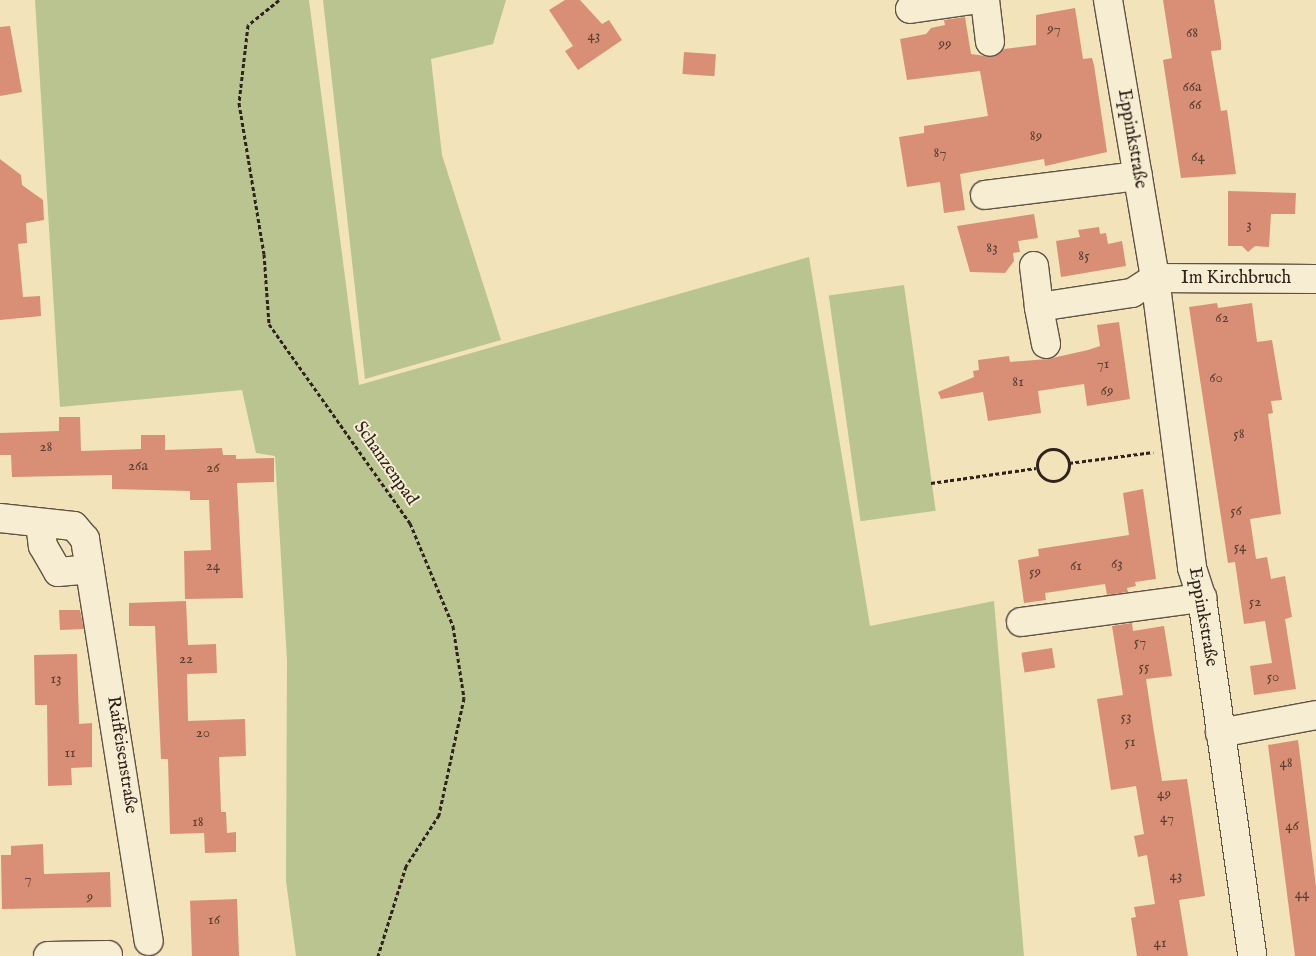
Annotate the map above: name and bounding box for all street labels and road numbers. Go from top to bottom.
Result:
street label: Eppinkstraße [1112,88,1150,190]
street label: Im Kirchbruch [1181,268,1291,290]
street label: Schanzenpad [348,418,422,510]
street label: Eppinkstraße [1183,566,1221,668]
street label: Raiffeisenstraße [101,695,141,815]

